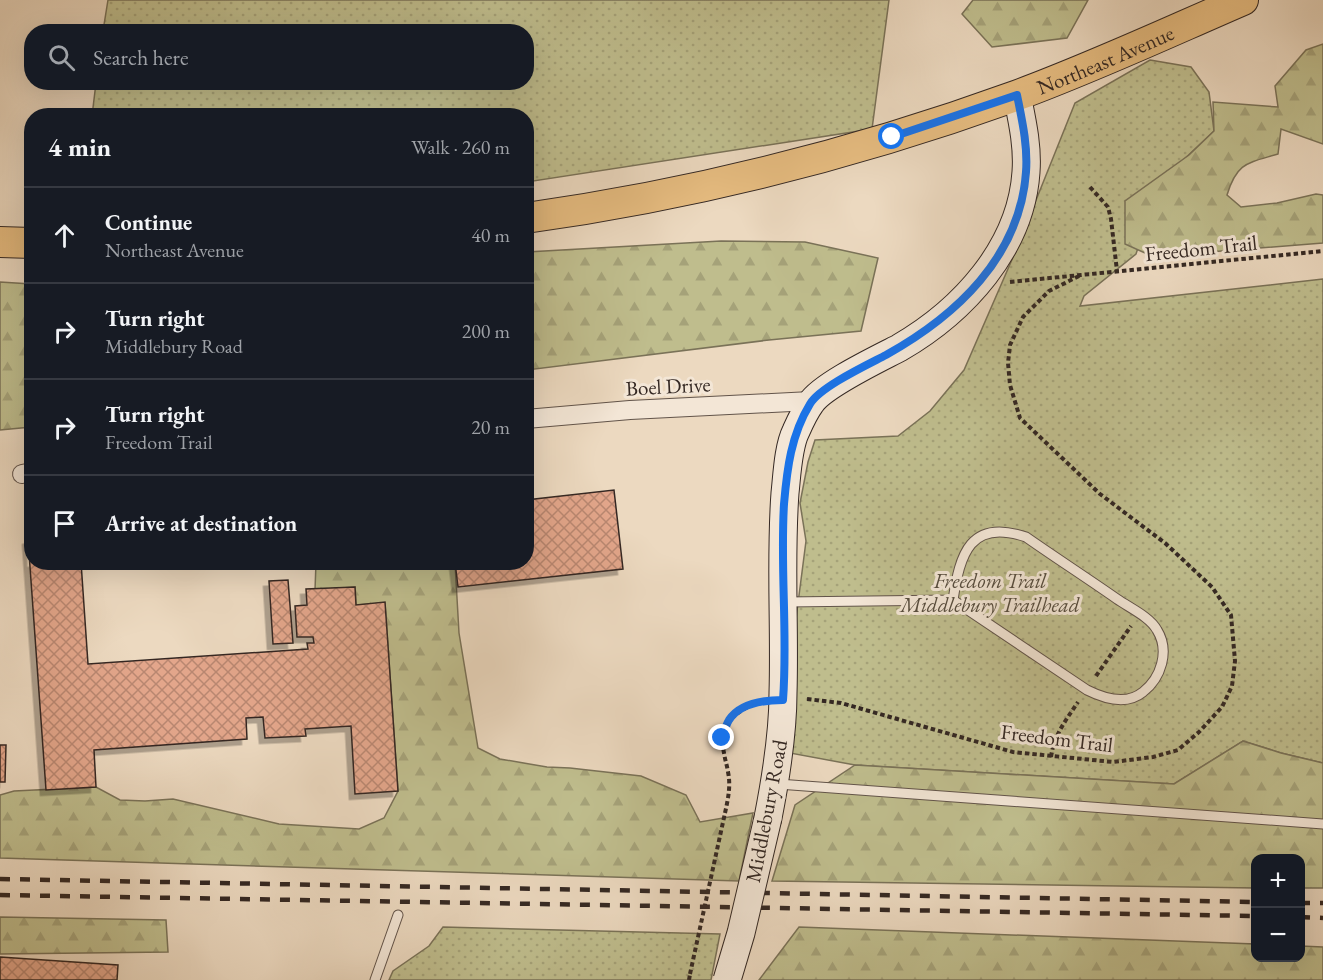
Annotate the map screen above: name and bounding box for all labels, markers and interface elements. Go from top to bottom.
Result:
street label: Northeast Avenue [1033,19,1178,100]
search box [24,24,534,90]
icon: search [45,41,78,74]
text: Search here [93,43,188,72]
route start [878,123,904,149]
text: 4 min [48,130,111,164]
text: Walk · 260 m [411,134,510,160]
text: Continue [105,208,192,237]
icon: ahead [48,219,81,252]
text: 40 m [471,222,510,248]
street label: Freedom Trail [1143,229,1259,267]
text: Northeast Avenue [105,237,244,263]
text: Turn right [105,304,204,333]
icon: right [48,315,81,348]
text: 200 m [462,318,510,344]
text: Middlebury Road [105,333,243,359]
street label: Boel Drive [625,370,711,402]
text: Turn right [105,400,204,429]
icon: right [48,411,81,444]
text: 20 m [471,414,510,440]
text: Freedom Trail [105,429,212,455]
icon: arrive [48,507,81,540]
text: Arrive at destination [105,509,297,538]
park label: Freedom Trail Middlebury Trailhead [898,567,1080,618]
street label: Freedom Trail [999,718,1115,758]
route end [708,724,734,750]
street label: Middlebury Road [739,737,793,885]
map controls [1251,854,1305,962]
button: + [1251,854,1305,908]
button: − [1251,908,1305,962]

